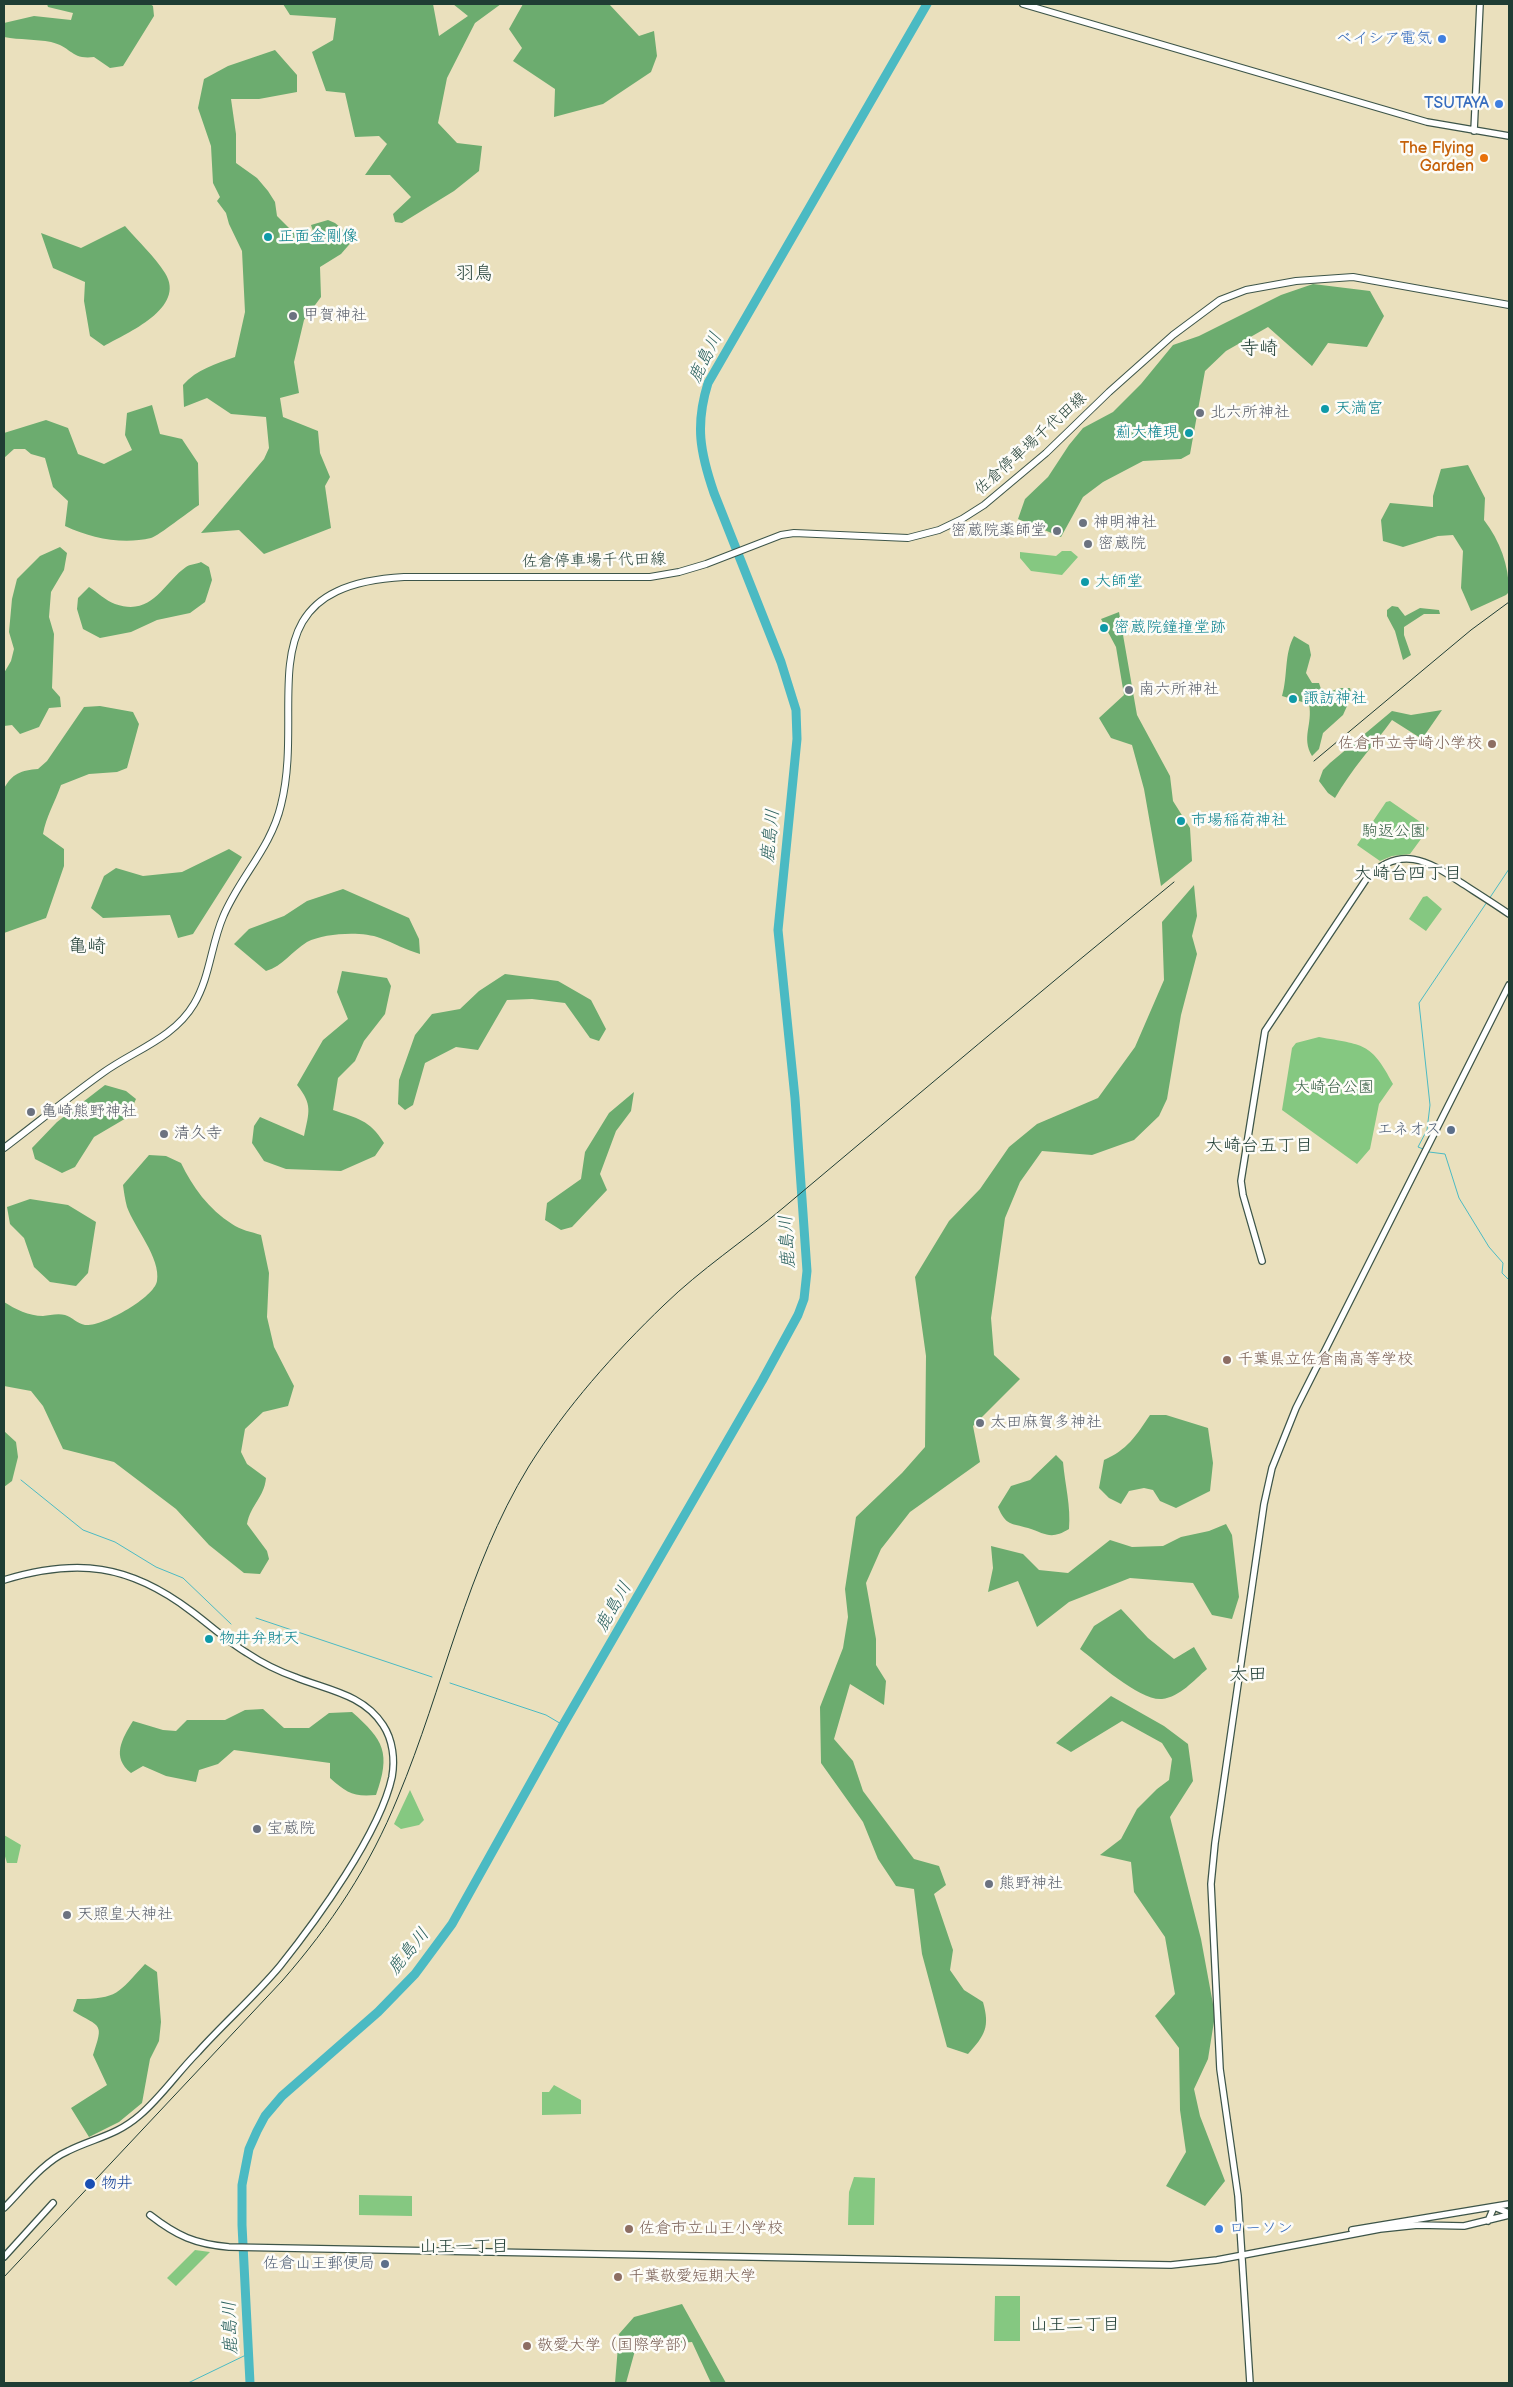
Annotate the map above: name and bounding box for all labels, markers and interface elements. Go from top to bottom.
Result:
place label: ベイシア電気 [1336,29,1432,49]
marker: ベイシア電気 [1436,33,1448,45]
place label: TSUTAYA [1424,94,1489,114]
marker: TSUTAYA [1493,98,1505,110]
place label: The Flying Garden [1400,139,1474,177]
marker: The Flying Garden [1478,152,1490,164]
place label: 正面金剛像 [278,227,358,247]
marker: 正面金剛像 [262,231,274,243]
district label: 羽鳥 [455,263,493,285]
place label: 甲賀神社 [303,306,367,326]
marker: 甲賀神社 [287,310,299,322]
water label: 鹿島川 [684,329,728,387]
district label: 寺崎 [1240,338,1278,360]
street label: 佐倉停車場千代田線 [971,389,1091,499]
place label: 天満宮 [1335,399,1383,419]
place label: 北六所神社 [1210,403,1290,423]
marker: 天満宮 [1319,403,1331,415]
marker: 北六所神社 [1194,407,1206,419]
place label: 薊大権現 [1115,423,1179,443]
marker: 薊大権現 [1183,427,1195,439]
place label: 神明神社 [1093,513,1157,533]
marker: 神明神社 [1077,517,1089,529]
place label: 密蔵院薬師堂 [951,521,1047,541]
marker: 密蔵院薬師堂 [1051,525,1063,537]
place label: 密蔵院 [1098,534,1146,554]
marker: 密蔵院 [1082,538,1094,550]
street label: 佐倉停車場千代田線 [522,550,666,572]
place label: 大師堂 [1095,572,1143,592]
marker: 大師堂 [1079,576,1091,588]
place label: 密蔵院鐘撞堂跡 [1114,618,1226,638]
marker: 密蔵院鐘撞堂跡 [1098,622,1110,634]
place label: 南六所神社 [1139,680,1219,700]
marker: 南六所神社 [1123,684,1135,696]
place label: 諏訪神社 [1303,689,1367,709]
marker: 諏訪神社 [1287,693,1299,705]
place label: 佐倉市立寺崎小学校 [1338,734,1482,754]
marker: 佐倉市立寺崎小学校 [1486,738,1498,750]
water label: 鹿島川 [757,808,785,864]
place label: 市場稲荷神社 [1191,811,1287,831]
marker: 市場稲荷神社 [1175,815,1187,827]
park label: 駒返公園 [1362,822,1426,842]
district label: 大崎台四丁目 [1354,863,1462,885]
district label: 亀崎 [68,936,106,958]
park label: 大崎台公園 [1294,1078,1374,1098]
place label: 亀崎熊野神社 [41,1102,137,1122]
marker: 亀崎熊野神社 [25,1106,37,1118]
place label: エネオス [1377,1120,1441,1140]
place label: 清久寺 [174,1124,222,1144]
marker: エネオス [1445,1124,1457,1136]
marker: 清久寺 [158,1128,170,1140]
district label: 大崎台五丁目 [1205,1135,1313,1157]
water label: 鹿島川 [776,1214,800,1270]
place label: 千葉県立佐倉南高等学校 [1237,1350,1413,1370]
marker: 千葉県立佐倉南高等学校 [1221,1354,1233,1366]
place label: 太田麻賀多神社 [990,1413,1102,1433]
marker: 太田麻賀多神社 [974,1417,986,1429]
water label: 鹿島川 [591,1578,637,1636]
place label: 物井弁財天 [219,1629,299,1649]
marker: 物井弁財天 [203,1633,215,1645]
district label: 太田 [1229,1664,1267,1686]
place label: 宝蔵院 [267,1819,315,1839]
marker: 宝蔵院 [251,1823,263,1835]
place label: 熊野神社 [999,1874,1063,1894]
marker: 熊野神社 [983,1878,995,1890]
place label: 天照皇大神社 [77,1905,173,1925]
marker: 天照皇大神社 [61,1909,73,1921]
water label: 鹿島川 [384,1924,434,1980]
place label: 物井 [101,2174,133,2194]
marker: 物井 [83,2177,97,2191]
place label: 佐倉市立山王小学校 [639,2219,783,2239]
place label: ローソン [1229,2219,1293,2239]
marker: 佐倉市立山王小学校 [623,2223,635,2235]
marker: ローソン [1213,2223,1225,2235]
district label: 山王一丁目 [419,2236,509,2258]
place label: 佐倉山王郵便局 [263,2254,375,2274]
marker: 佐倉山王郵便局 [379,2258,391,2270]
place label: 千葉敬愛短期大学 [628,2267,756,2287]
marker: 千葉敬愛短期大学 [612,2271,624,2283]
water label: 鹿島川 [219,2301,243,2355]
district label: 山王二丁目 [1030,2314,1120,2336]
place label: 敬愛大学（国際学部） [537,2336,697,2356]
marker: 敬愛大学（国際学部） [521,2340,533,2352]

